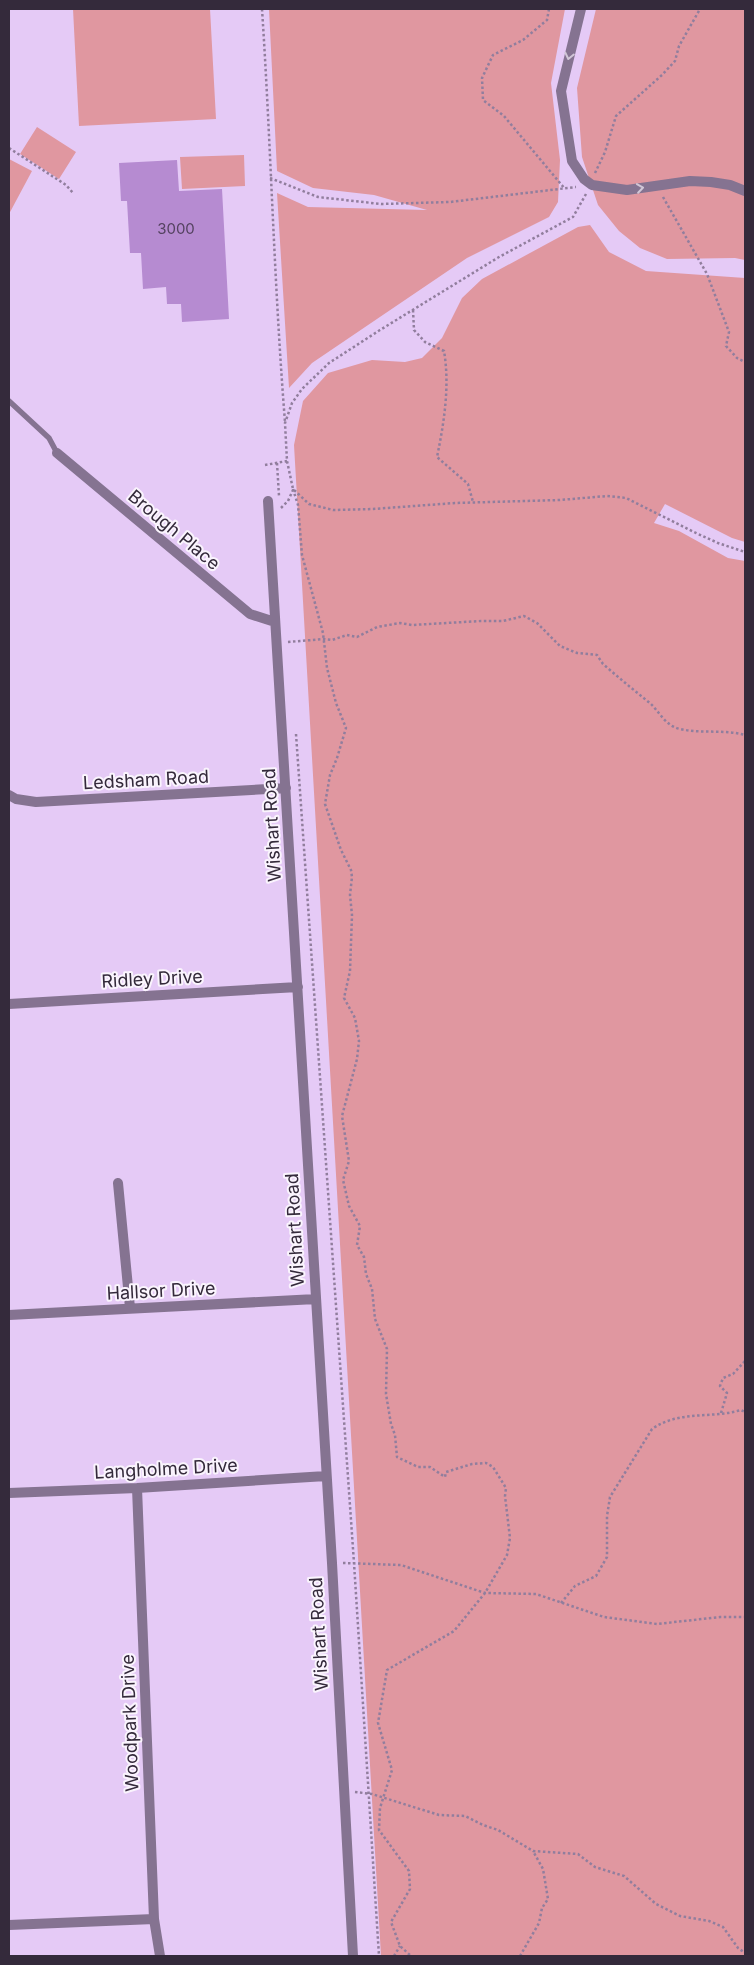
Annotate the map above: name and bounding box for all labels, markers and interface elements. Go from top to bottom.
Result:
one-way arrow [564,52,575,61]
one-way arrow [636,183,644,193]
house number: 3000 [157,219,195,238]
street label: Brough Place [124,485,224,574]
street label: Ledsham Road [82,766,210,793]
street label: Wishart Road [258,768,285,882]
street label: Ridley Drive [101,965,203,992]
street label: Wishart Road [281,1173,308,1287]
street label: Hallsor Drive [106,1277,216,1304]
street label: Langholme Drive [94,1454,238,1483]
street label: Wishart Road [305,1577,332,1691]
street label: Woodpark Drive [117,1654,142,1792]

